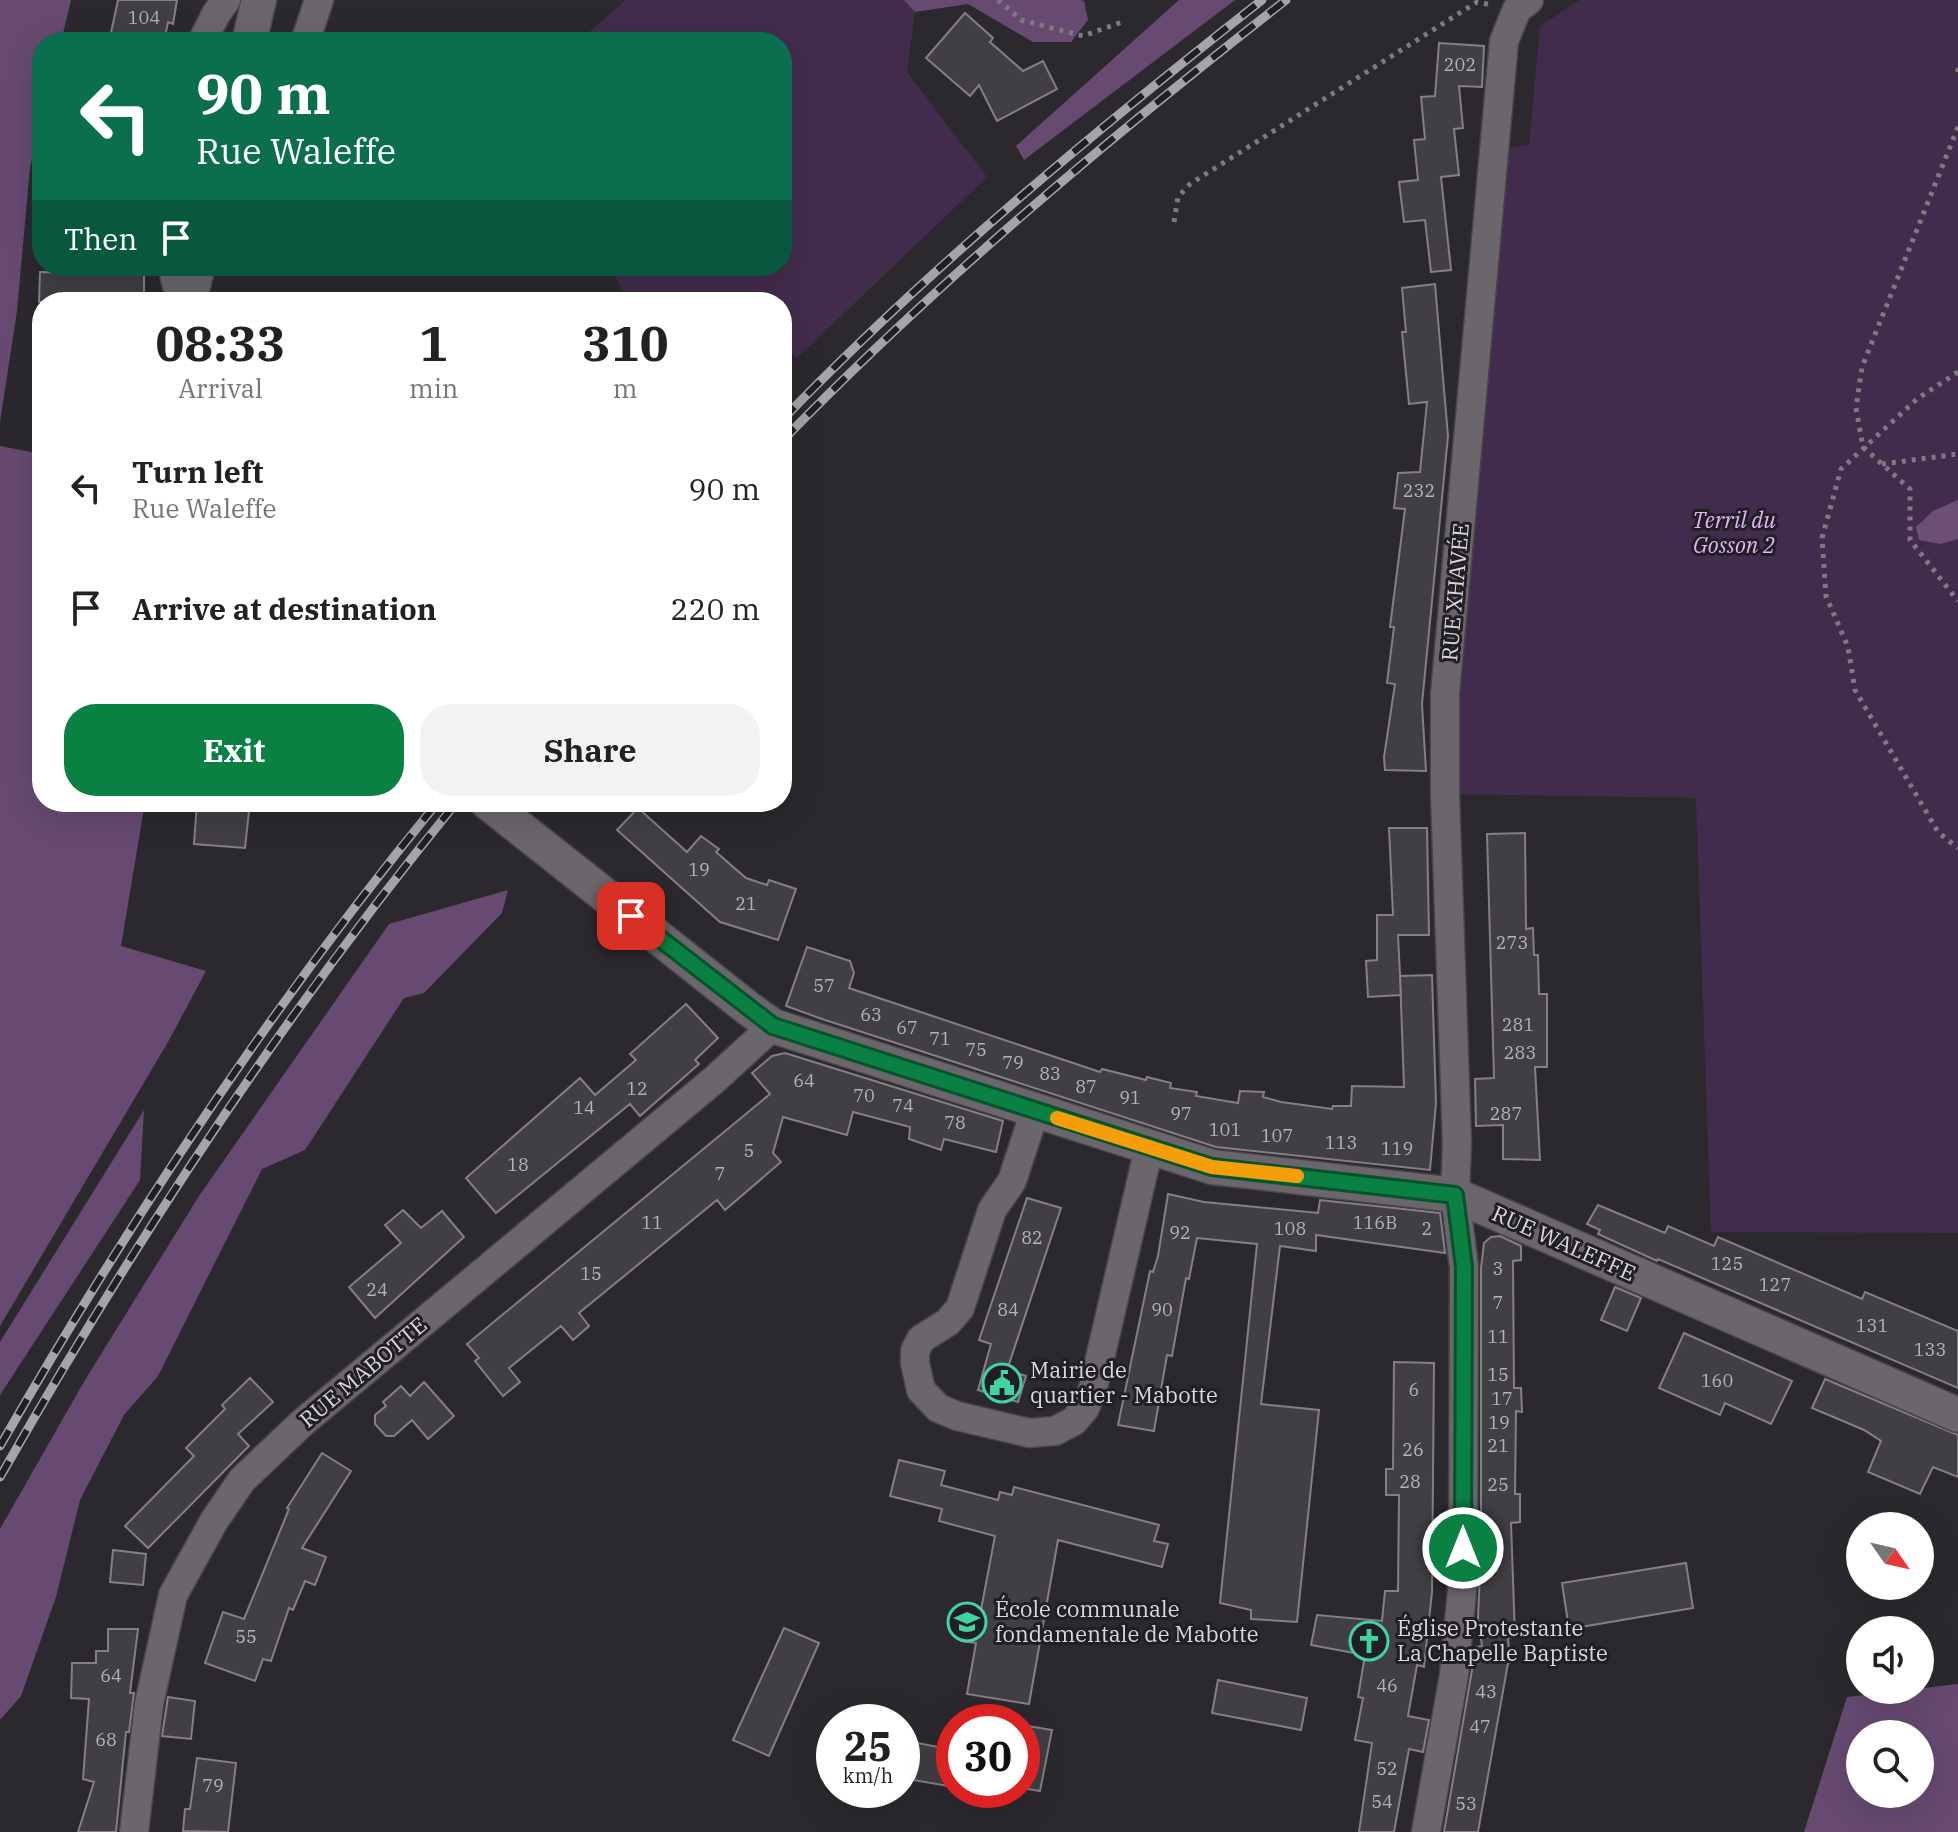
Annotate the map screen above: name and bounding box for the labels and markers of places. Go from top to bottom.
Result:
pin [597,882,665,950]
place label: Mairie de quartier - Mabotte [1030,1355,1218,1409]
public building icon: Mairie de quartier - Mabotte [981,1362,1023,1404]
place label: École communale fondamentale de Mabotte [995,1594,1258,1648]
school or university icon: École communale fondamentale de Mabotte [946,1601,988,1643]
place label: Église Protestante La Chapelle Baptiste [1397,1613,1608,1667]
church icon: Église Protestante La Chapelle Baptiste [1348,1620,1390,1662]

